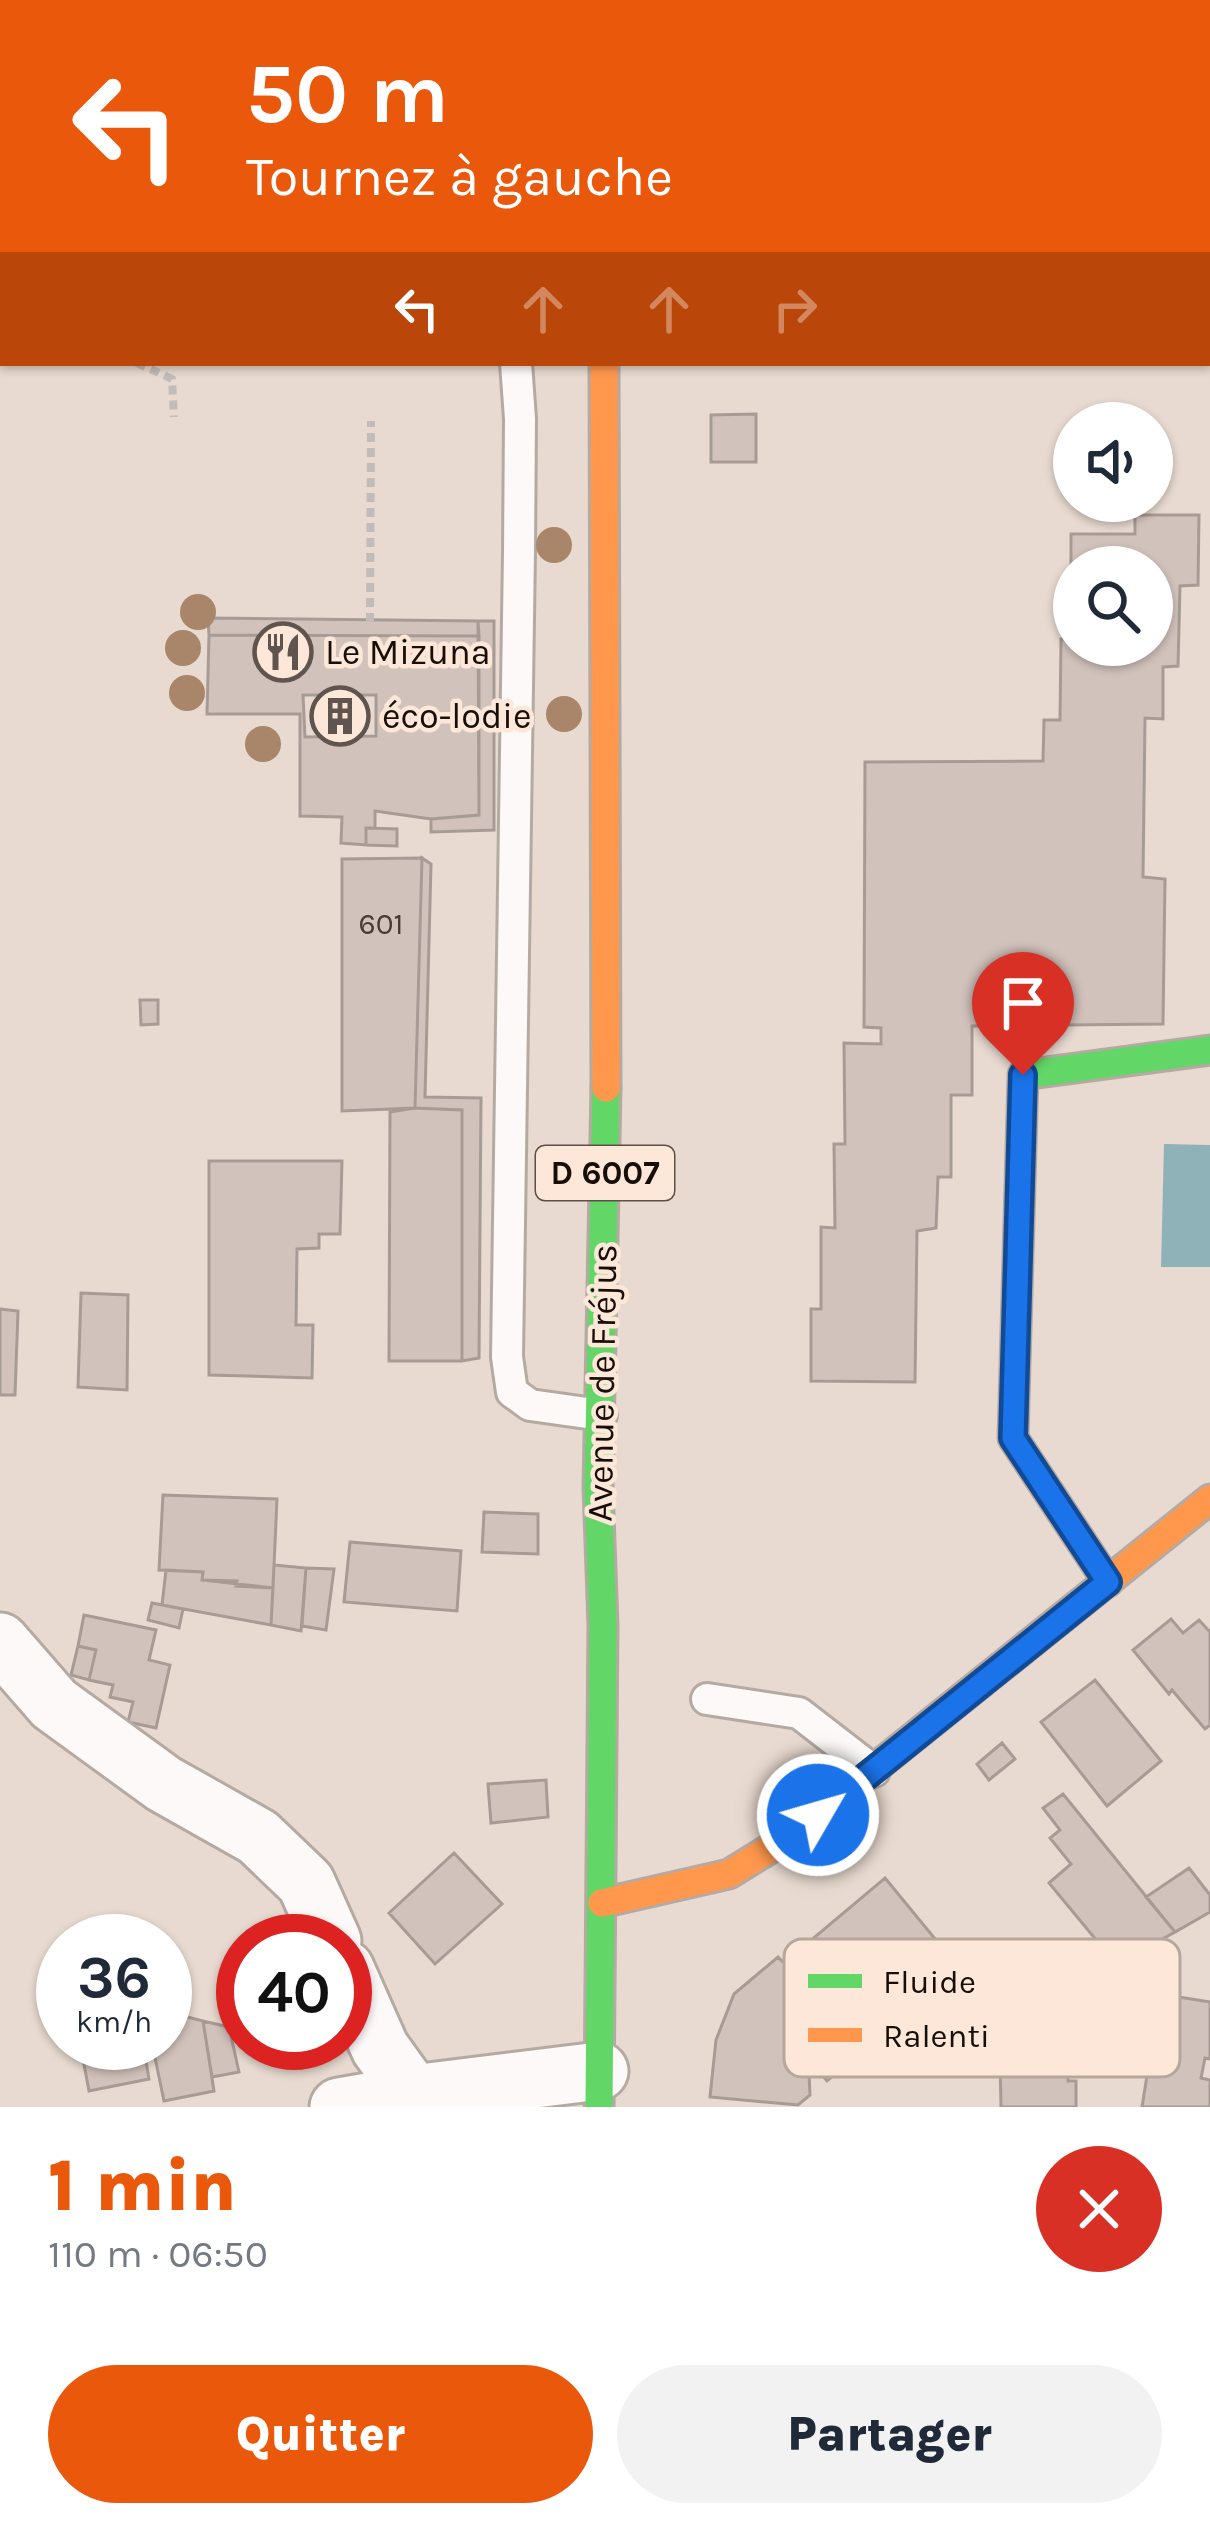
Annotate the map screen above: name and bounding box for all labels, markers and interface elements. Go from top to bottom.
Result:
text: 50 m [246,45,449,143]
icon: left [48,48,204,204]
text: Tournez à gauche [246,145,673,209]
icon: left [384,276,450,342]
icon: ahead [510,276,576,342]
icon: ahead [636,276,702,342]
icon: right [762,276,828,342]
map controls [1053,402,1173,666]
button: sound [1053,402,1173,522]
button: search [1053,546,1173,666]
restaurant icon: Le Mizuna [252,621,314,683]
place label: Le Mizuna [325,631,491,673]
building icon: éco-lodie [309,685,371,747]
place label: éco-lodie [382,695,532,737]
house number: 601 [359,906,403,942]
pin [972,952,1074,1075]
icon: arrive [990,970,1056,1036]
road number: D 6007 [536,1146,674,1200]
street label: Avenue de Fréjus [579,1244,625,1522]
position arrow [755,1752,881,1878]
speed limit sign: 40 [216,1914,372,2070]
legend [784,1939,1180,2077]
text: 36 [77,1942,151,2012]
text: Fluide [883,1963,976,2001]
text: km/h [76,2004,152,2040]
text: Ralenti [883,2017,990,2055]
text: 1 min [48,2144,237,2228]
button: close [1036,2146,1162,2272]
text: 110 m · 06:50 [48,2231,268,2277]
button: Quitter [48,2365,593,2503]
button: Partager [617,2365,1162,2503]

